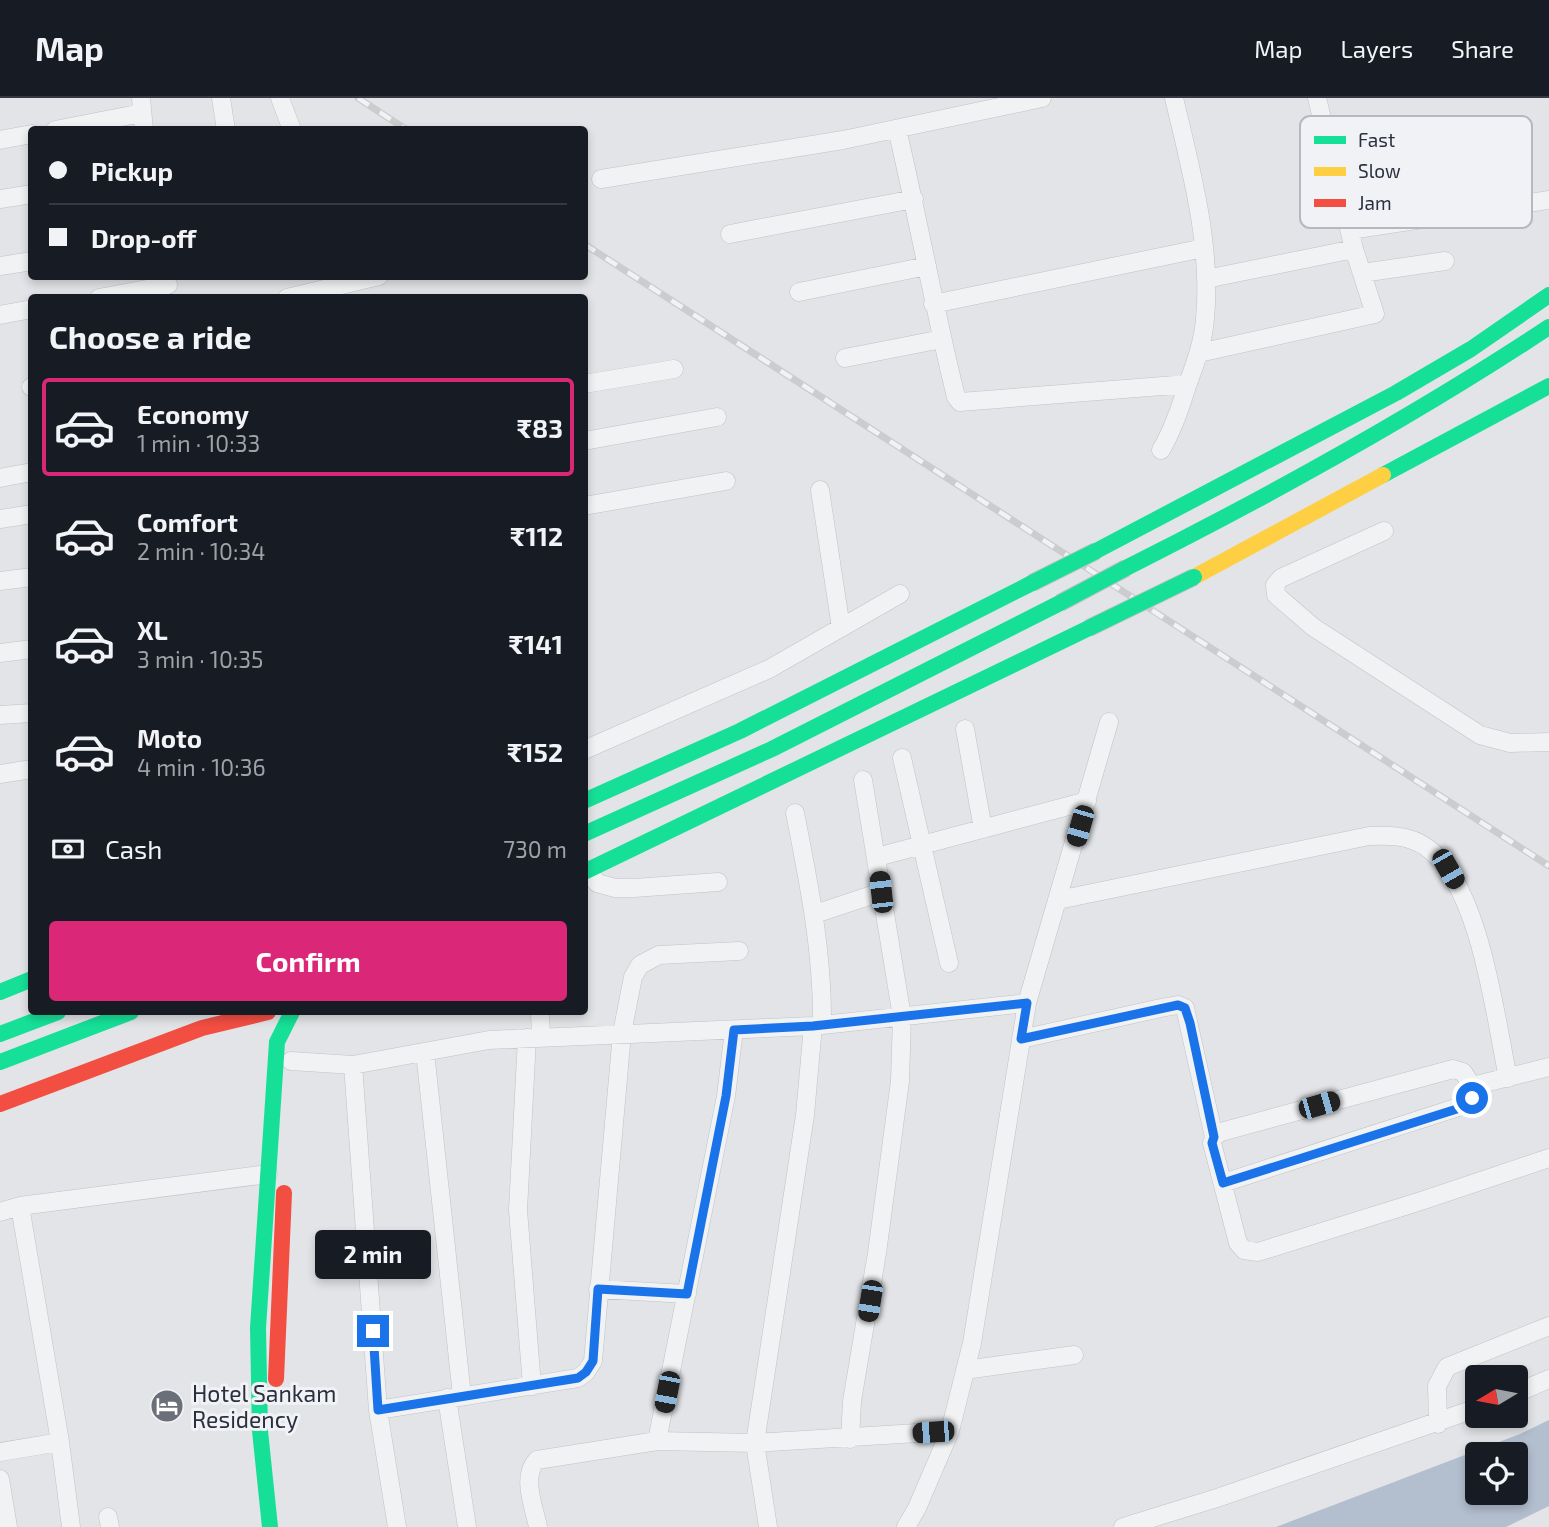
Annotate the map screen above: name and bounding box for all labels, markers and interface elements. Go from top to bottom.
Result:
text: Map [35,28,104,68]
text: Map [1254,34,1302,63]
text: Layers [1340,34,1413,63]
text: Share [1451,34,1514,63]
legend [1300,116,1532,228]
text: Fast [1358,128,1395,151]
text: Pickup [91,155,173,186]
text: Slow [1358,159,1401,182]
text: Jam [1358,191,1392,214]
text: Drop-off [91,222,196,253]
text: Choose a ride [49,317,252,355]
icon: car [53,396,116,459]
text: Economy [137,398,249,429]
text: ₹83 [517,412,563,443]
text: 1 min · 10:33 [137,429,260,457]
icon: car [53,504,116,567]
text: Comfort [137,506,238,537]
text: ₹112 [510,520,563,551]
text: 2 min · 10:34 [137,537,265,565]
icon: car [53,612,116,675]
text: XL [137,614,168,645]
text: ₹141 [509,628,563,659]
text: 3 min · 10:35 [137,645,263,673]
icon: car [53,720,116,783]
text: Moto [137,722,202,753]
text: ₹152 [507,736,563,767]
text: 4 min · 10:36 [137,753,266,781]
car [1065,803,1096,849]
icon: cash [49,830,87,868]
text: Cash [105,833,162,864]
text: 730 m [503,835,567,863]
car [1429,846,1468,892]
car [869,870,894,914]
button: Confirm [49,921,567,1001]
route start [1456,1082,1488,1114]
car [1296,1089,1343,1121]
callout: 2 min [315,1230,431,1278]
text: 2 min [344,1240,402,1268]
car [857,1279,884,1323]
route end [357,1315,389,1347]
north arrow [1465,1365,1528,1428]
map controls [1465,1365,1528,1505]
car [653,1369,682,1415]
place label: Hotel Sankam Residency [192,1379,336,1433]
hotel icon: Hotel Sankam Residency [148,1387,186,1425]
car [912,1420,955,1444]
button: locate [1465,1442,1528,1505]

